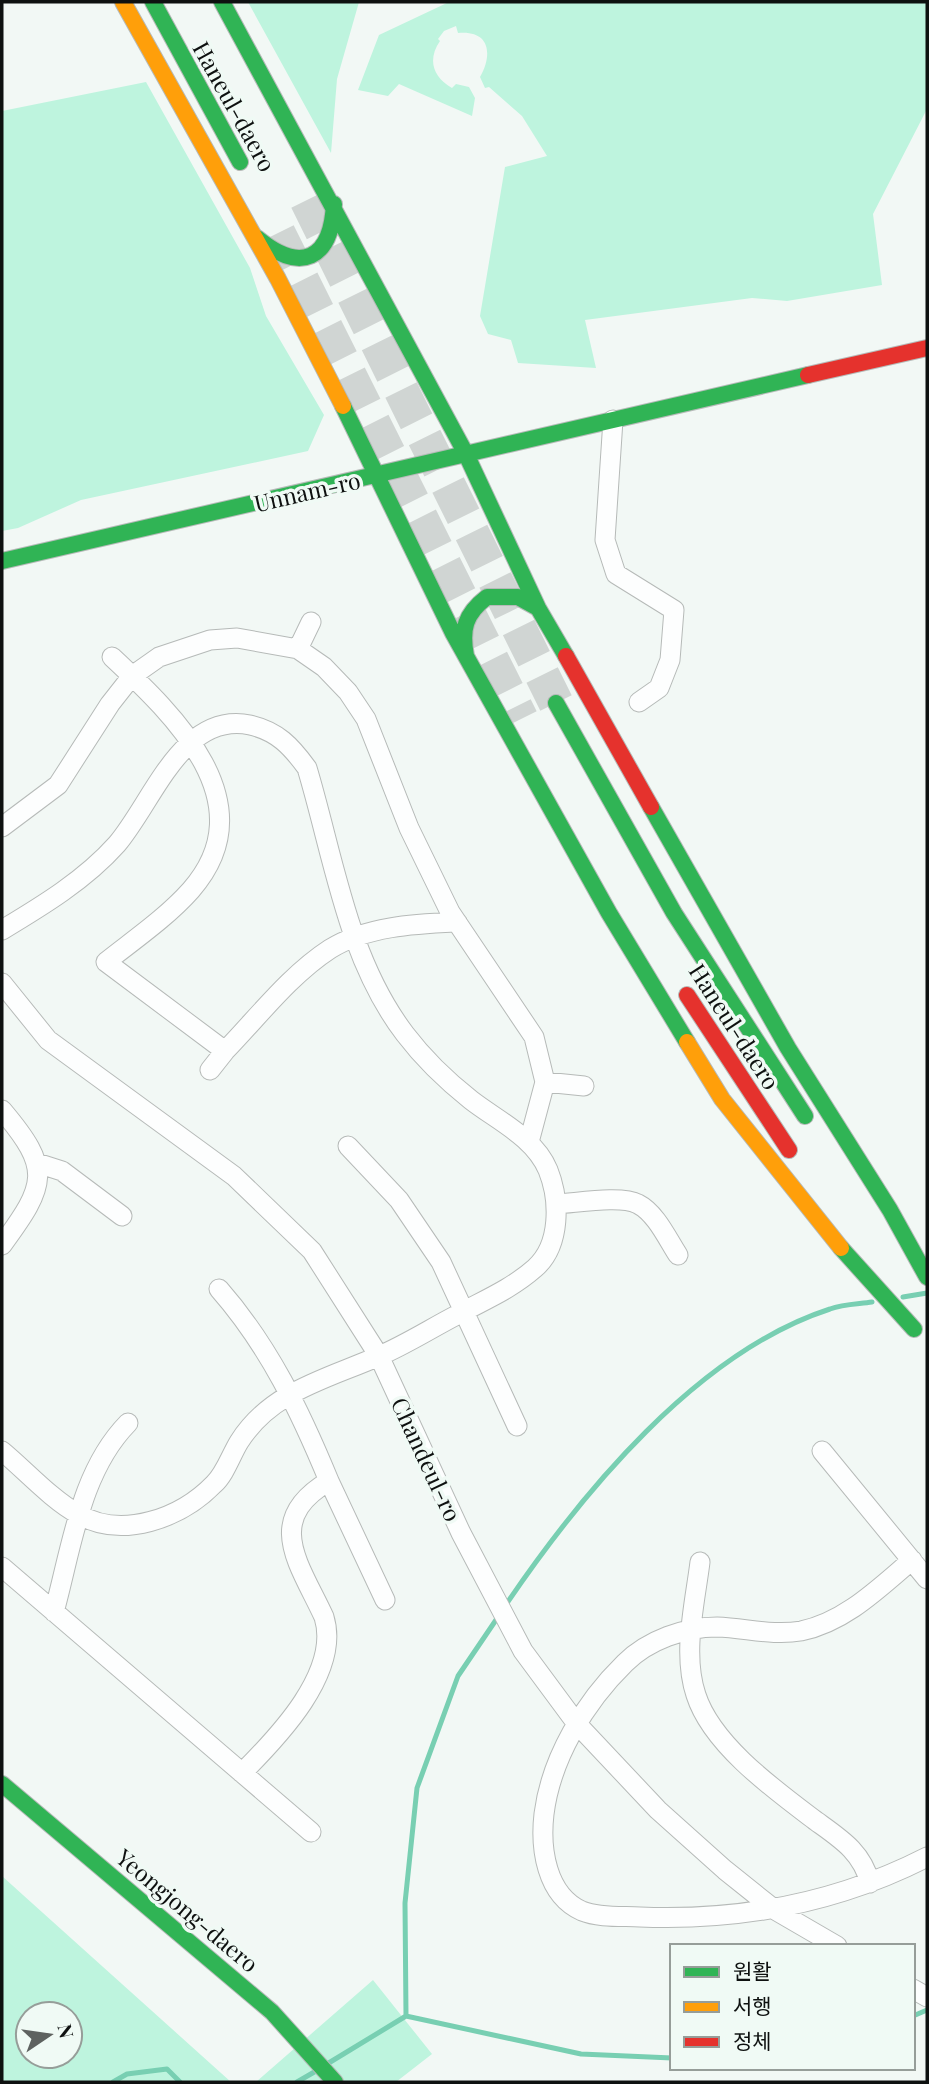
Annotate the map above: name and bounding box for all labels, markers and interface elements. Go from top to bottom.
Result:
street label: Haneul-daero [186,35,284,177]
street label: Unnam-ro [251,464,363,518]
street label: Haneul-daero [683,957,787,1095]
street label: Chandeul-ro [385,1392,469,1526]
street label: Yeongjong-daero [110,1841,266,1979]
legend [670,1944,915,2070]
text: 원활 [733,1956,772,1984]
text: 서행 [733,1991,772,2019]
north arrow [14,2000,84,2070]
text: N [52,2021,81,2041]
text: 정체 [733,2026,772,2054]

